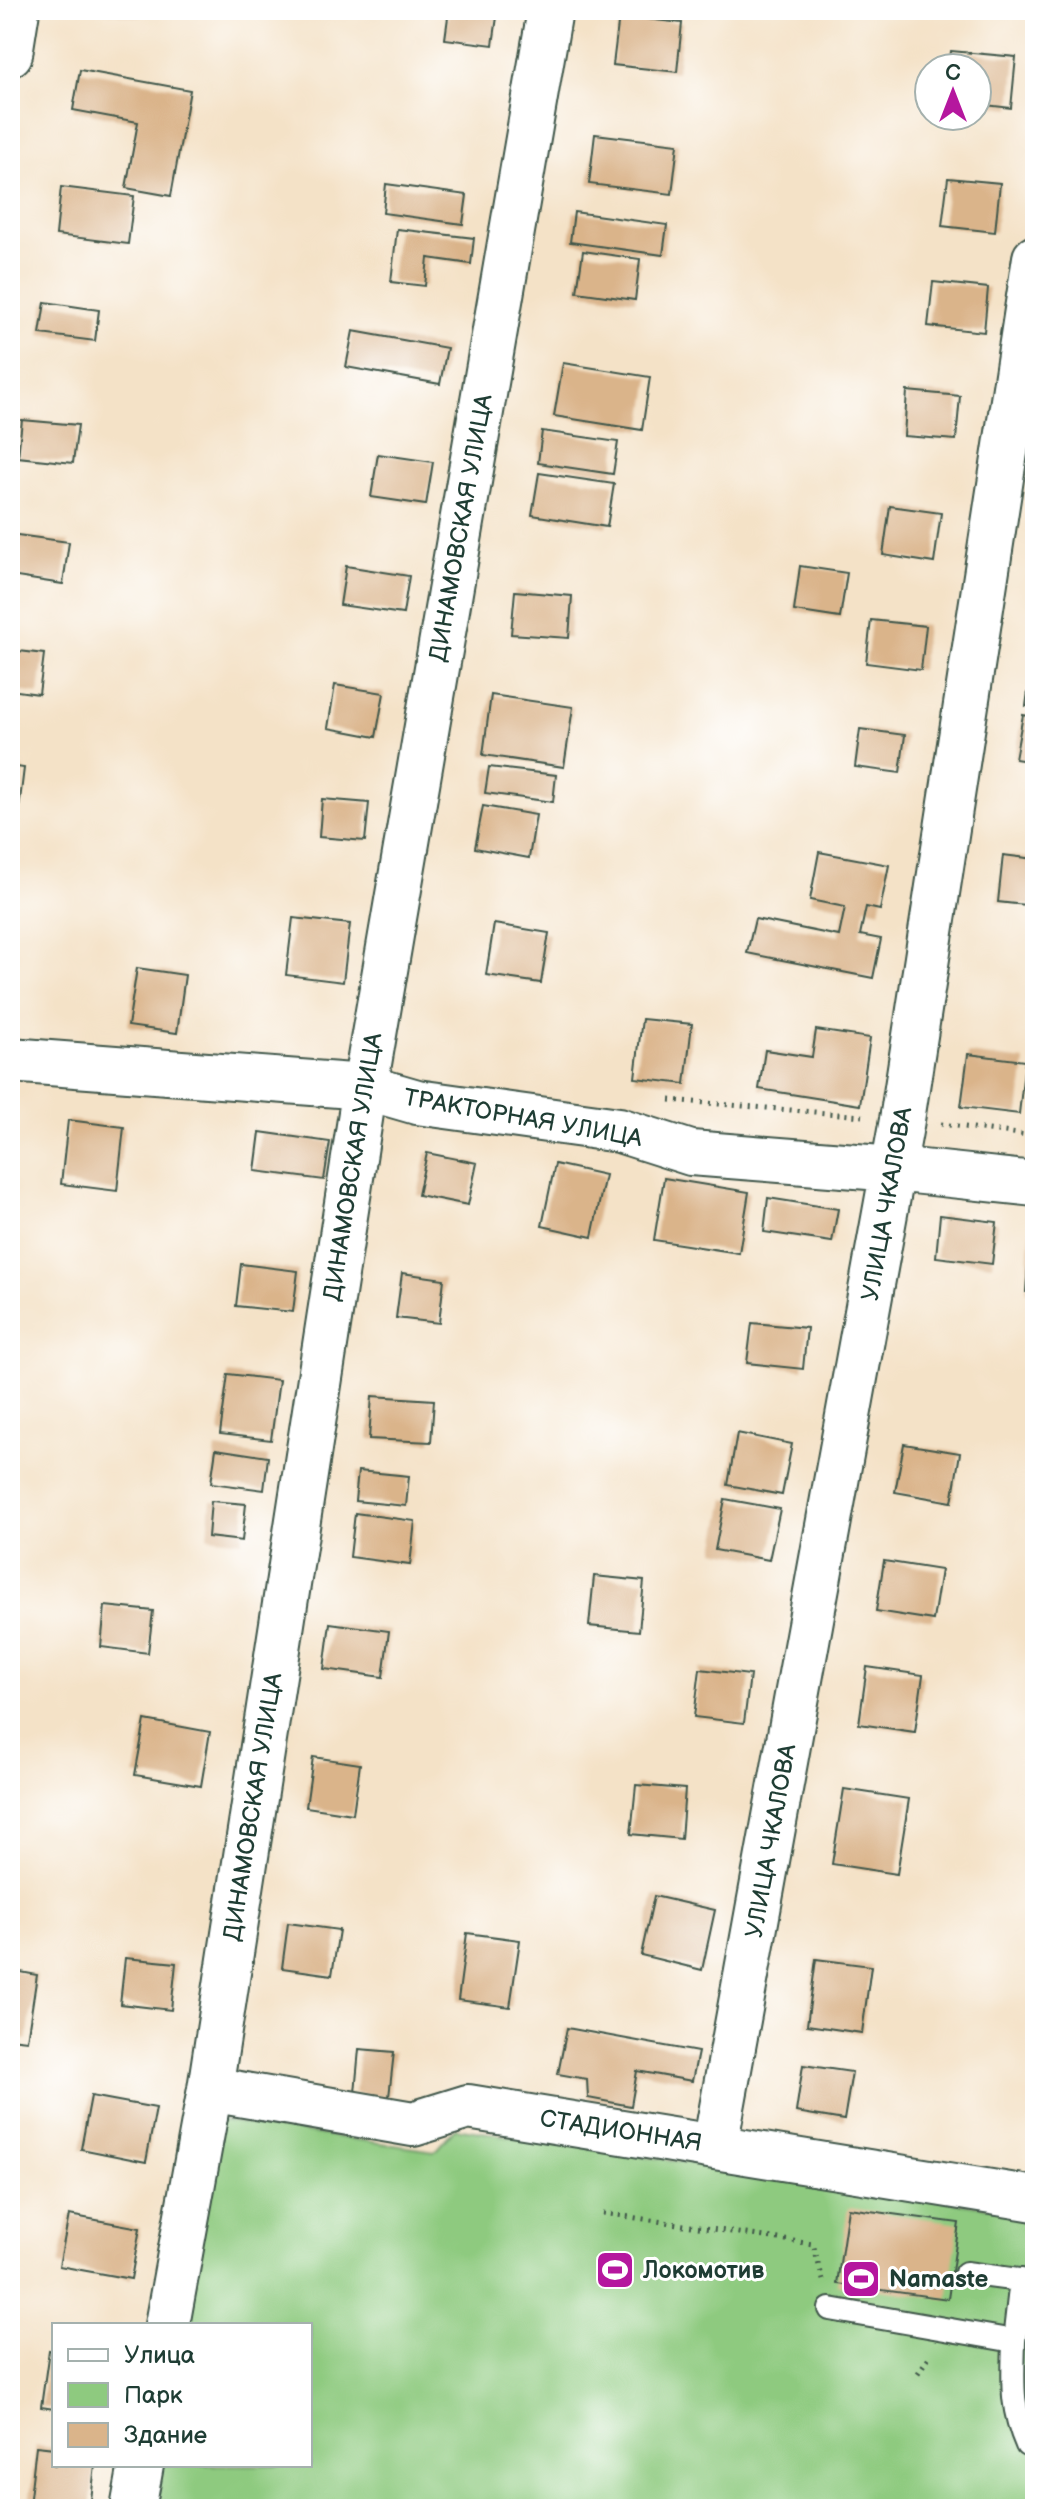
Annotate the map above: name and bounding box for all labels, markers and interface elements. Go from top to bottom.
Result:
north arrow [913,52,993,132]
text: С [945,60,961,87]
street label: ДИНАМОВСКАЯ УЛИЦА [423,392,499,664]
street label: ДИНАМОВСКАЯ УЛИЦА [317,1031,389,1303]
street label: ТРАКТОРНАЯ УЛИЦА [402,1083,645,1153]
street label: УЛИЦА ЧКАЛОВА [856,1104,918,1303]
street label: ДИНАМОВСКАЯ УЛИЦА [217,1671,289,1943]
street label: УЛИЦА ЧКАЛОВА [740,1741,802,1940]
street label: СТАДИОННАЯ [538,2104,704,2158]
sports icon: Локомотив [594,2249,636,2291]
place label: Локомотив [642,2256,764,2285]
sports icon: Namaste [840,2258,882,2300]
place label: Namaste [889,2265,989,2294]
legend [52,2323,312,2467]
text: Улица [124,2341,195,2370]
text: Парк [124,2381,183,2410]
text: Здание [124,2421,207,2450]

